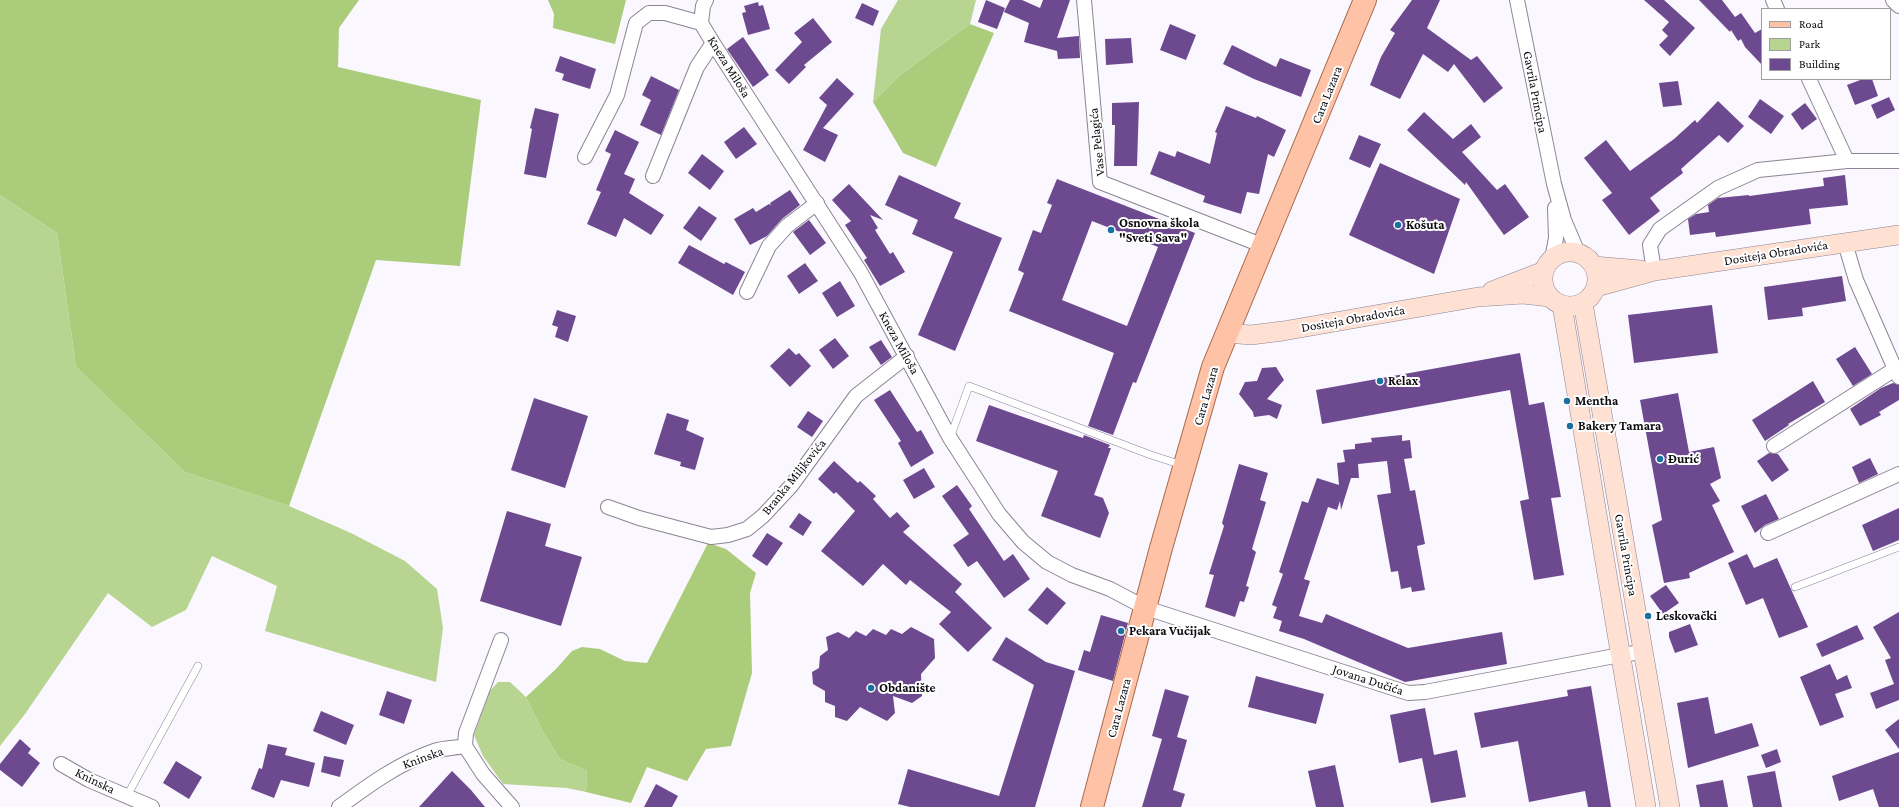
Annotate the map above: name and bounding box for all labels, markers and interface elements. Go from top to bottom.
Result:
legend [1761,8,1891,80]
text: Road [1799,17,1823,31]
street label: Kneza Miloša [704,33,754,101]
text: Park [1799,37,1820,51]
street label: Gavrila Principa [1519,50,1551,134]
text: Building [1799,57,1840,71]
street label: Cara Lazara [1308,64,1346,126]
street label: Vase Pelagića [1086,107,1108,177]
place label: Osnovna škola "Sveti Sava" [1119,215,1199,246]
place label: Košuta [1406,217,1444,233]
marker: Košuta [1393,220,1403,230]
marker: Osnovna škola "Sveti Sava" [1106,225,1116,235]
street label: Dositeja Obradovića [1723,237,1829,269]
street label: Dositeja Obradovića [1300,302,1406,336]
street label: Kneza Miloša [875,309,923,377]
street label: Cara Lazara [1190,365,1222,427]
place label: Relax [1388,373,1418,389]
marker: Relax [1375,376,1385,386]
place label: Mentha [1575,393,1618,409]
marker: Mentha [1562,396,1572,406]
place label: Bakery Tamara [1578,418,1661,434]
marker: Bakery Tamara [1565,421,1575,431]
street label: Branka Miljkovića [759,436,829,518]
place label: Đurić [1668,451,1699,467]
marker: Đurić [1655,454,1665,464]
street label: Gavrila Principa [1611,513,1641,597]
place label: Leskovački [1656,608,1717,624]
marker: Leskovački [1643,611,1653,621]
place label: Pekara Vučijak [1129,623,1211,639]
marker: Pekara Vučijak [1116,626,1126,636]
street label: Jovana Dučića [1331,661,1405,699]
street label: Cara Lazara [1104,677,1134,739]
place label: Obdanište [879,680,936,696]
marker: Obdanište [866,683,876,693]
street label: Kninska [401,743,445,773]
street label: Kninska [73,765,117,797]

